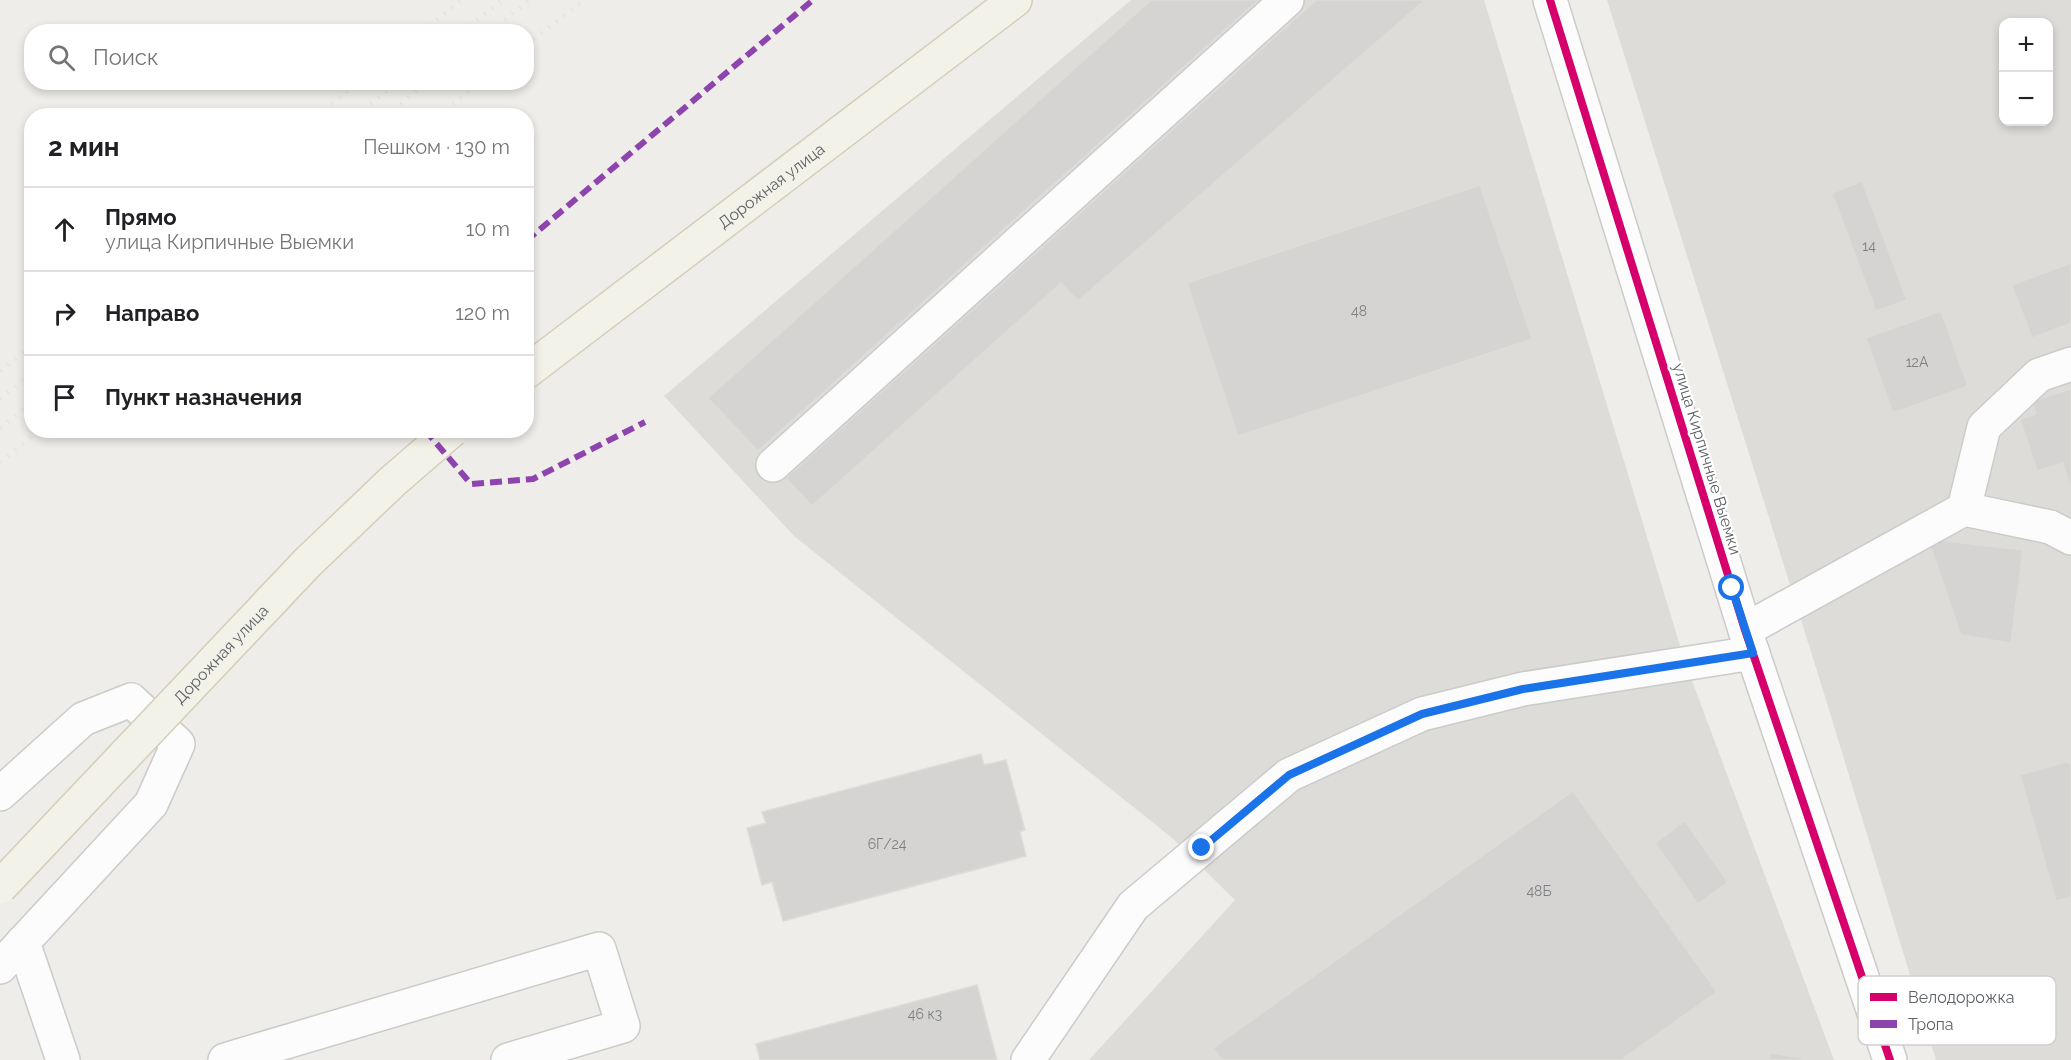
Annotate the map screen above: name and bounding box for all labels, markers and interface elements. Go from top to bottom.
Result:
map controls [1999,18,2053,126]
button: + [1999,18,2053,72]
search box [24,24,534,90]
icon: search [45,41,78,74]
text: Поиск [93,44,158,70]
button: − [1999,72,2053,126]
text: 2 мин [48,132,120,162]
text: Пешком · 130 m [363,135,510,159]
street label: Дорожная улица [714,139,828,232]
text: Прямо [105,204,177,230]
icon: ahead [48,213,81,246]
text: 10 m [466,217,510,241]
text: улица Кирпичные Выемки [105,230,354,254]
house number: 14 [1862,238,1876,254]
icon: right [48,297,81,330]
text: Направо [105,300,199,326]
text: 120 m [455,301,510,325]
house number: 48 [1351,303,1367,319]
house number: 12А [1906,354,1929,370]
street label: улица Кирпичные Выемки [1669,361,1745,557]
icon: arrive [48,381,81,414]
text: Пункт назначения [105,384,302,410]
route start [1718,574,1744,600]
street label: Дорожная улица [170,601,272,707]
route end [1188,834,1214,860]
house number: 6Г/24 [868,836,907,852]
house number: 48Б [1526,883,1552,899]
legend [1858,976,2056,1045]
text: Велодорожка [1908,988,2015,1007]
house number: 46 к3 [908,1006,942,1022]
text: Тропа [1908,1015,1954,1034]

